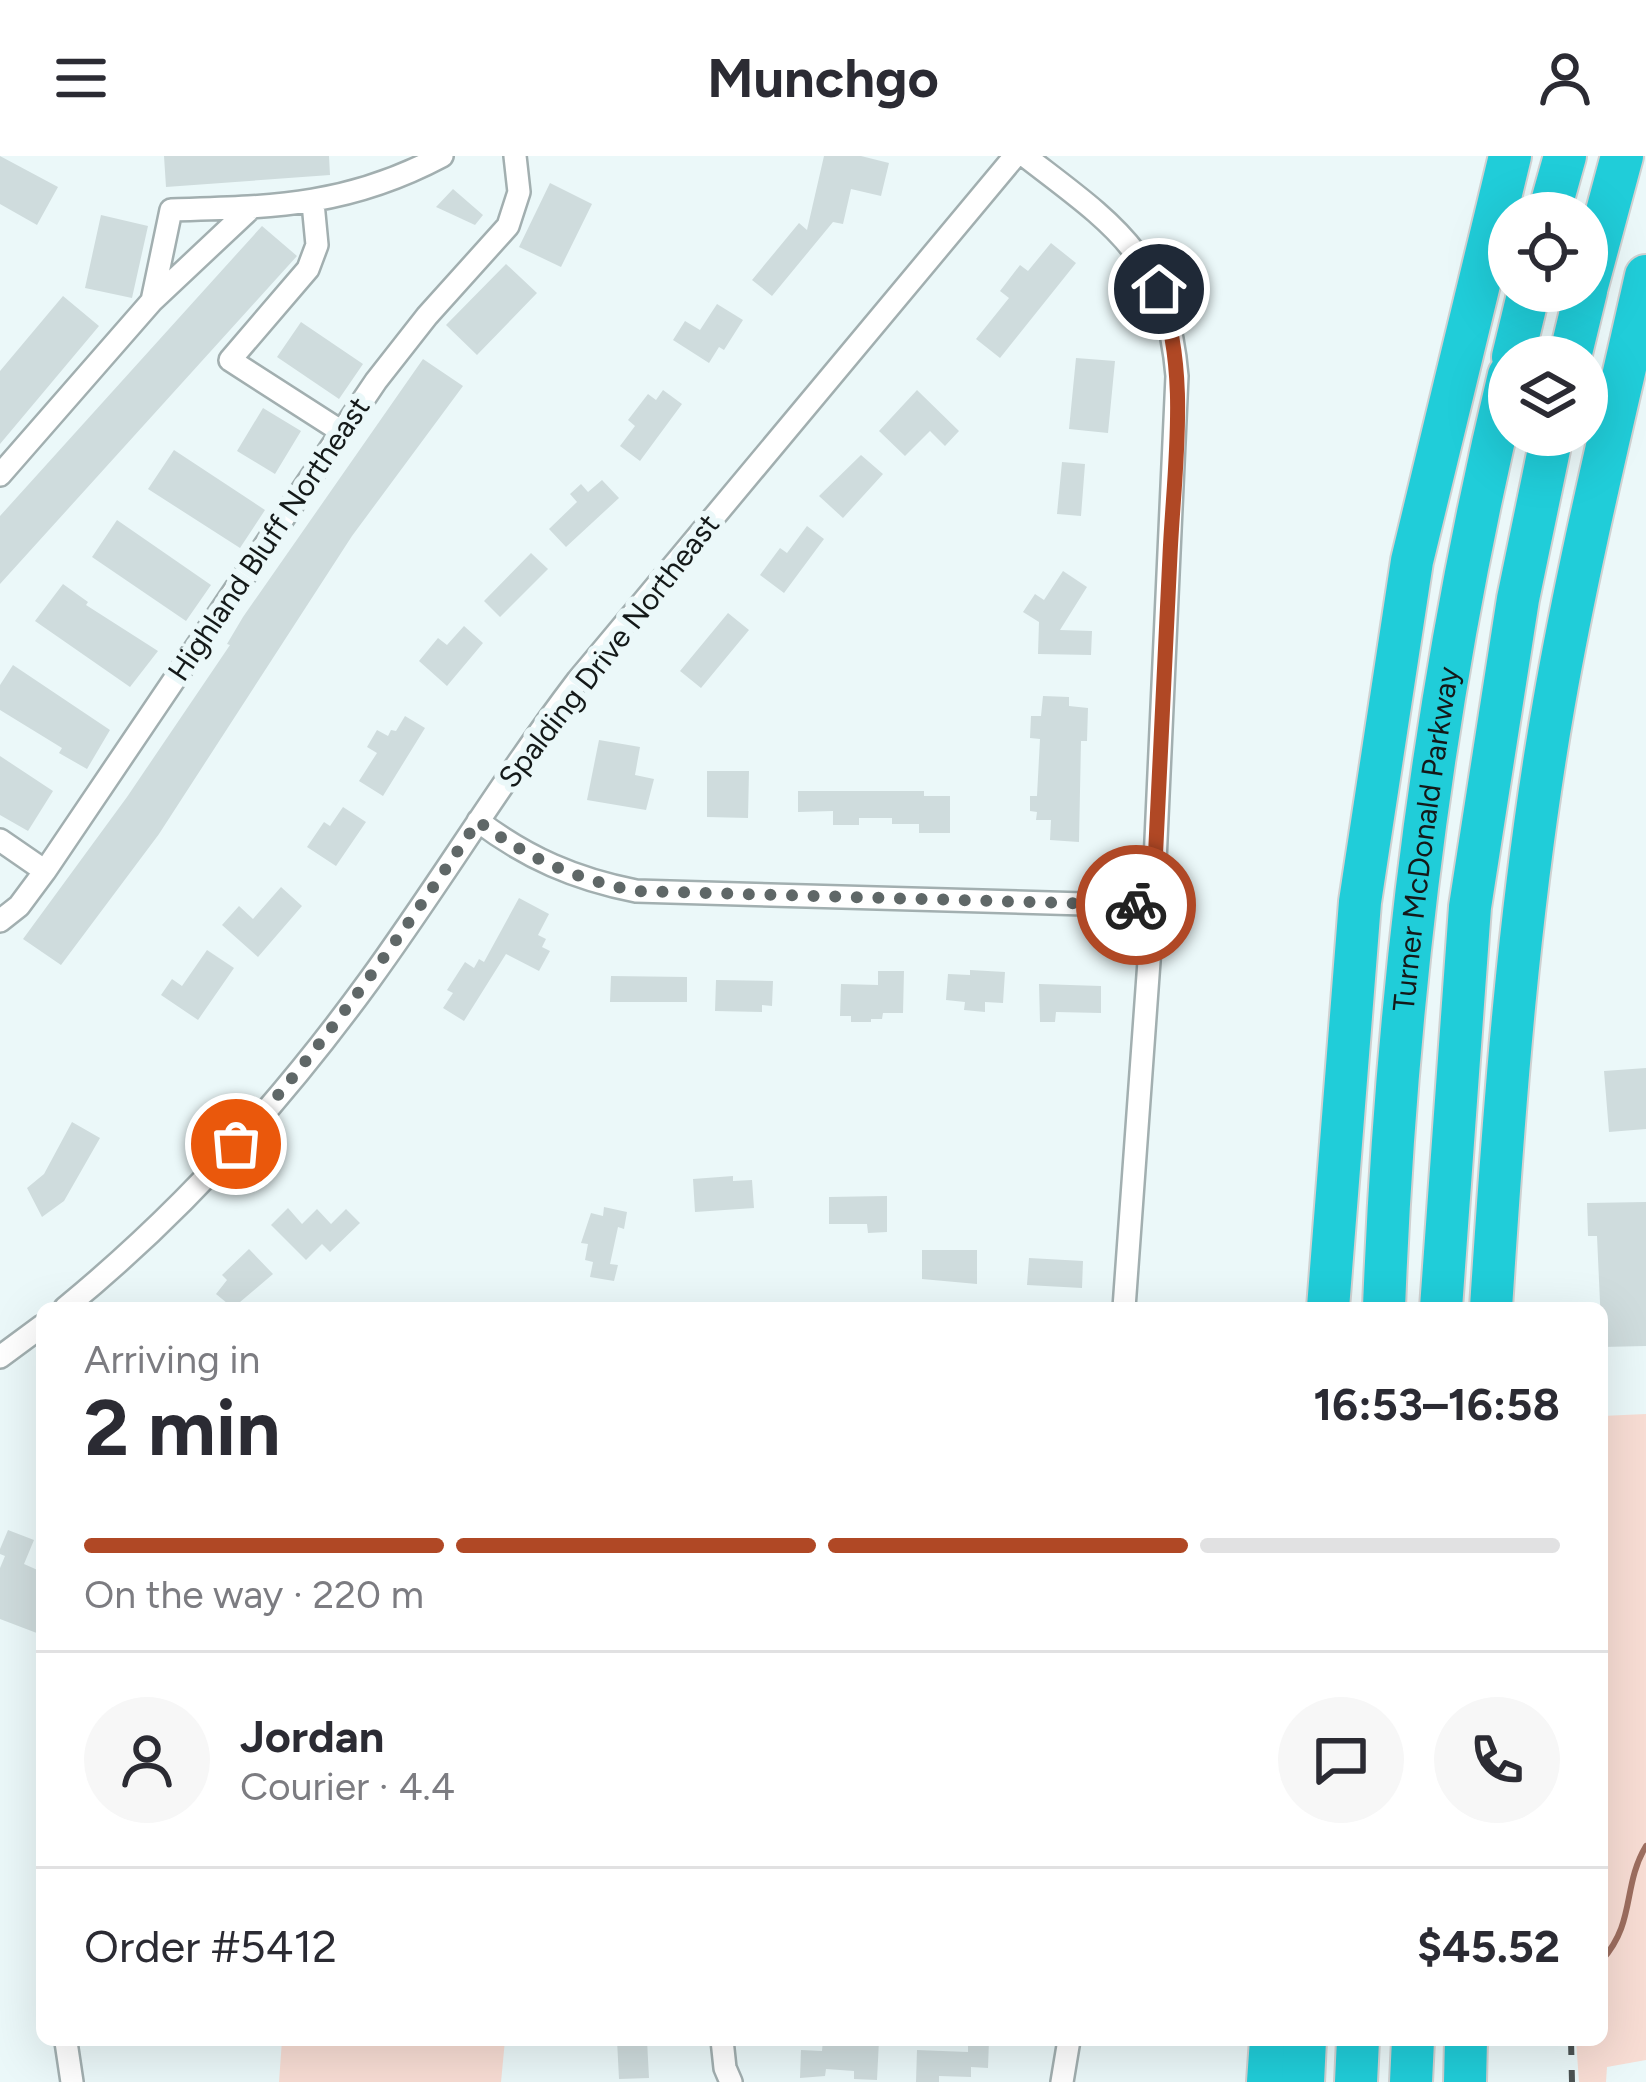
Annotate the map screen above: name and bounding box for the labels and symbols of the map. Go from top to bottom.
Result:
pin [1108,238,1210,340]
street label: Highland Bluff Northeast [160,390,377,688]
street label: Spalding Drive Northeast [490,507,727,795]
street label: Turner McDonald Parkway [1385,664,1467,1013]
courier [1076,845,1196,965]
pin [185,1093,287,1195]

